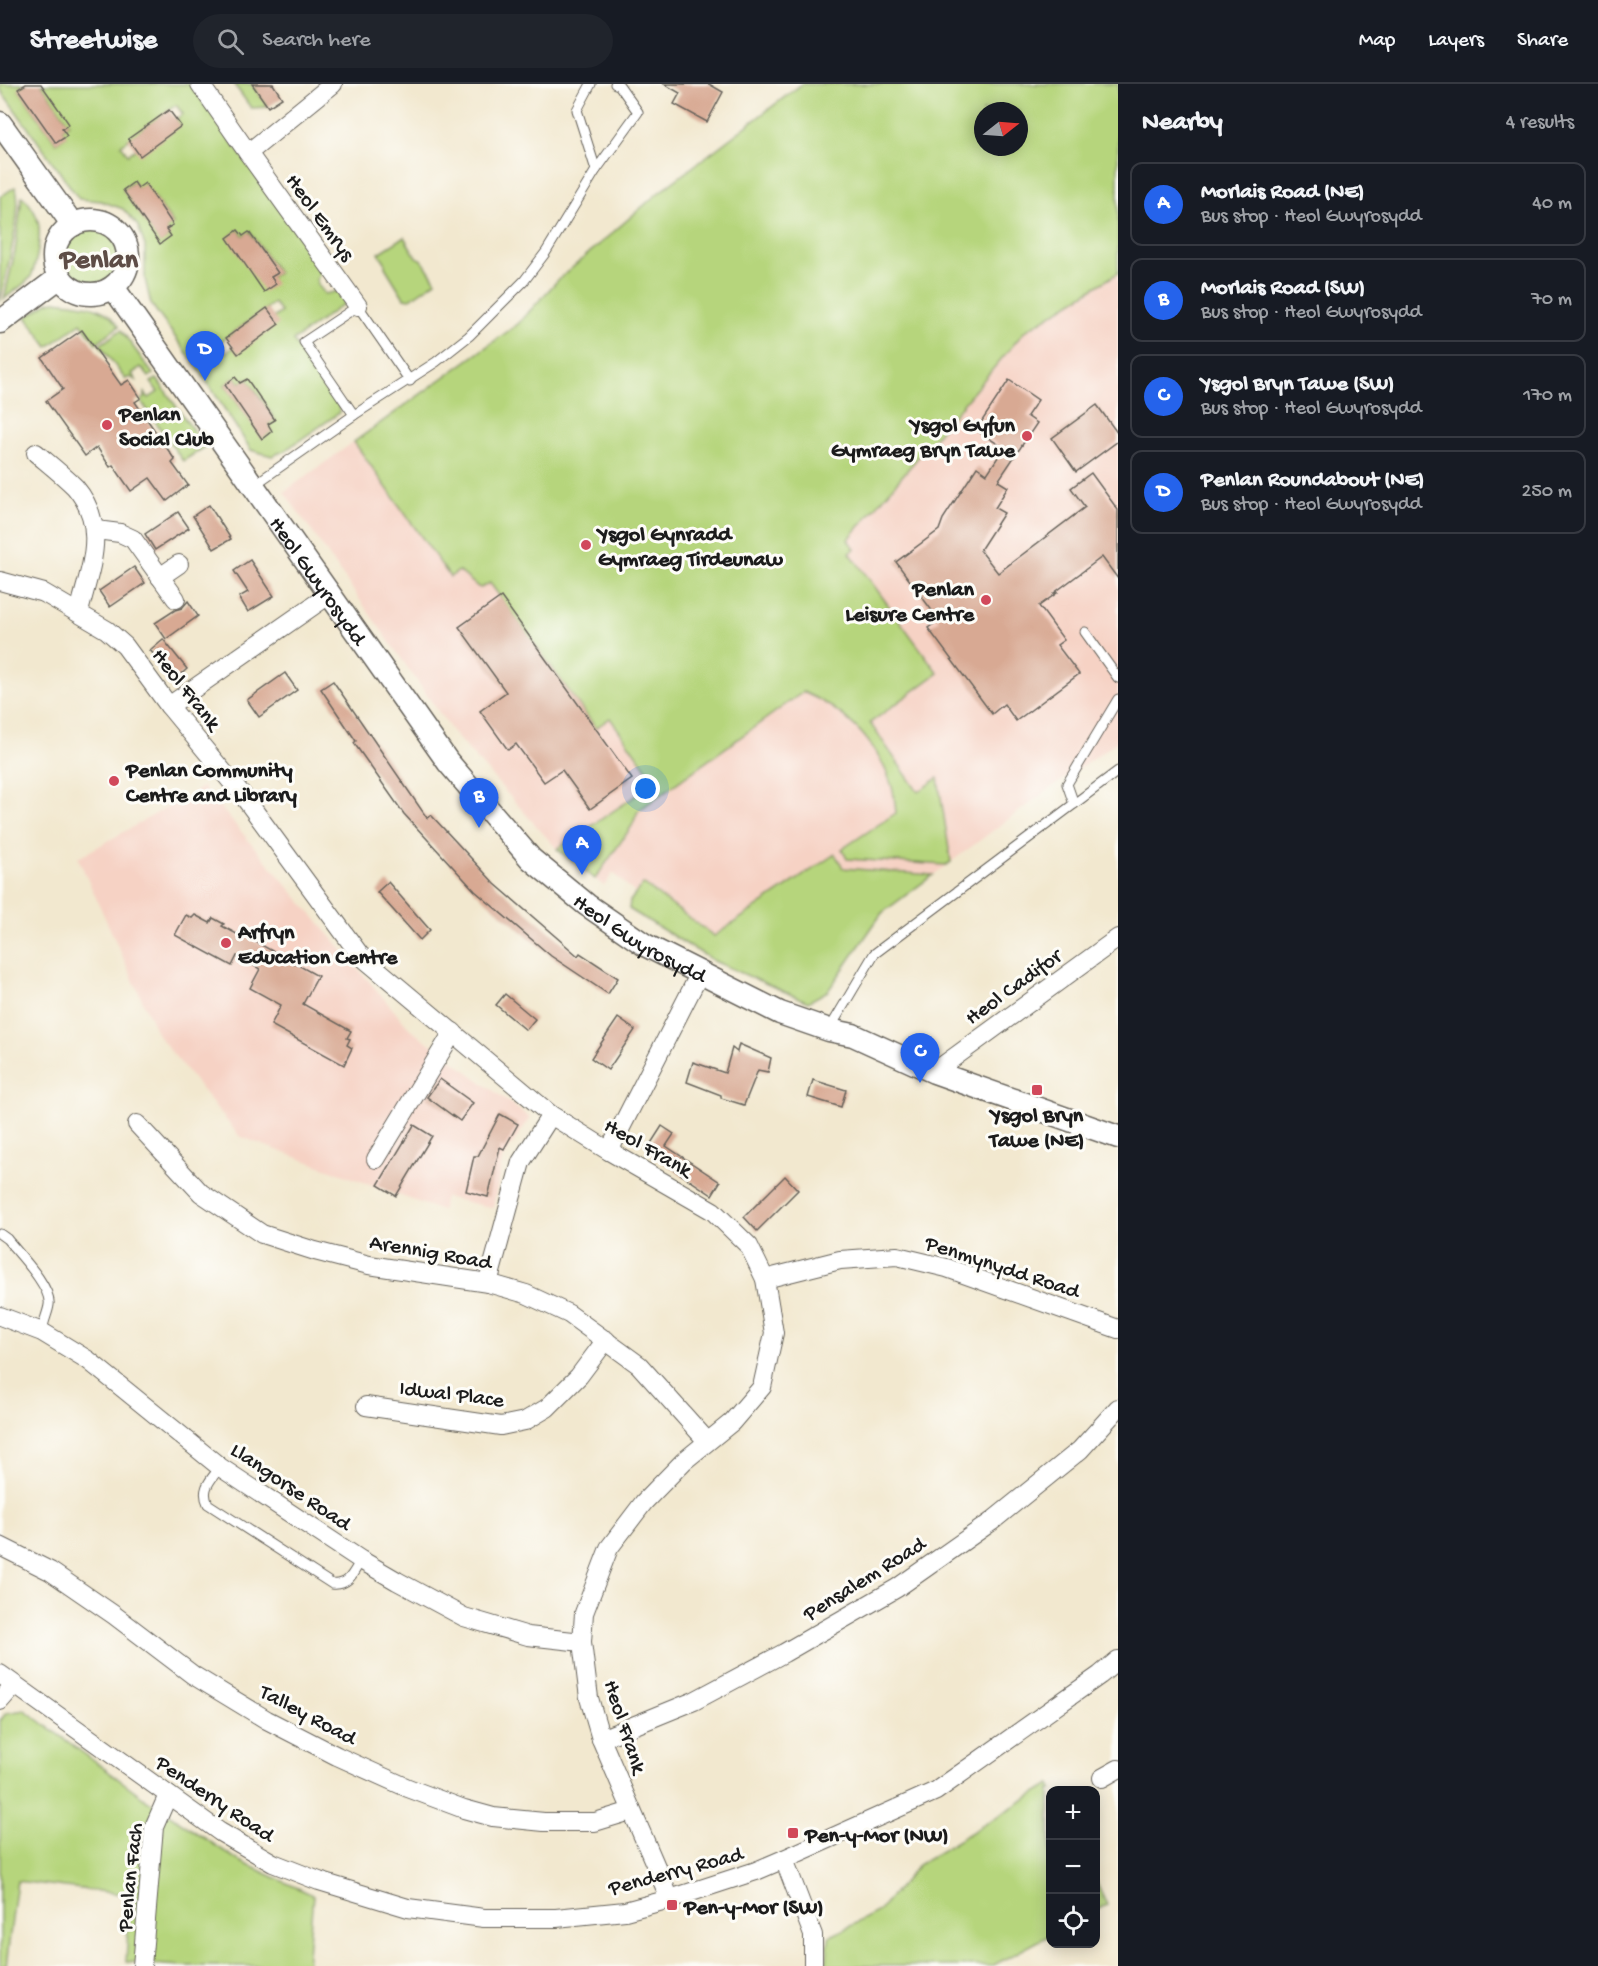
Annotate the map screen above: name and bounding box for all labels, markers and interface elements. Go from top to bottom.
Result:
search box [193,14,613,68]
text: Streetwise [30,25,157,58]
icon: search [214,25,247,58]
text: Search here [262,28,371,54]
text: Map [1359,29,1395,54]
text: Layers [1428,29,1484,54]
text: Share [1517,29,1568,54]
north arrow [974,102,1028,156]
text: Nearby [1142,108,1223,139]
text: 4 results [1506,112,1574,135]
street label: Heol Emrys [278,170,360,268]
text: Morlais Road (NE) [1201,180,1364,206]
text: A [1158,193,1169,216]
text: 40 m [1532,193,1572,216]
text: Bus stop · Heol Gwyrosydd [1201,206,1422,229]
district label: Penlan [58,245,139,278]
text: Morlais Road (SW) [1201,276,1365,302]
text: B [1158,289,1169,312]
text: 70 m [1531,289,1572,312]
text: Bus stop · Heol Gwyrosydd [1201,302,1422,325]
pin: D [186,332,224,381]
text: Ysgol Bryn Tawe (SW) [1201,372,1394,398]
text: C [1158,385,1169,408]
text: 170 m [1523,385,1572,408]
text: Bus stop · Heol Gwyrosydd [1201,398,1422,421]
place label: Penlan Social Club [118,403,214,454]
place label: Ysgol Gyfun Gymraeg Bryn Tawe [831,414,1016,465]
marker: Penlan Social Club [100,418,114,432]
marker: Ysgol Gyfun Gymraeg Bryn Tawe [1020,429,1034,443]
text: Penlan Roundabout (NE) [1201,468,1425,494]
text: D [1157,481,1170,504]
text: 250 m [1521,481,1572,504]
text: Bus stop · Heol Gwyrosydd [1201,494,1422,517]
street label: Heol Gwyrosydd [262,513,371,653]
place label: Ysgol Gynradd Gymraeg Tirdeunaw [595,523,784,574]
marker: Ysgol Gynradd Gymraeg Tirdeunaw [579,538,593,552]
place label: Penlan Leisure Centre [845,578,975,629]
marker: Penlan Leisure Centre [979,593,993,607]
street label: Heol Frank [145,644,226,738]
place label: Penlan Community Centre and Library [125,759,297,810]
marker: Penlan Community Centre and Library [107,774,121,788]
your location [631,774,660,803]
pin: B [460,778,498,828]
pin: A [562,826,602,875]
street label: Heol Gwyrosydd [566,890,711,992]
place label: Arfryn Education Centre [237,921,398,972]
marker: Arfryn Education Centre [219,936,233,950]
street label: Heol Cadifor [961,943,1070,1032]
pin: C [900,1034,940,1083]
marker: Ysgol Bryn Tawe (NE) [1030,1083,1044,1097]
place label: Ysgol Bryn Tawe (NE) [988,1104,1084,1155]
street label: Heol Frank [599,1114,697,1186]
street label: Arennig Road [367,1230,495,1278]
street label: Penmynydd Road [920,1231,1084,1307]
street label: Idwal Place [398,1377,506,1415]
street label: Llangorse Road [224,1438,357,1539]
street label: Pensalem Road [798,1531,933,1629]
street label: Heol Frank [596,1677,651,1779]
street label: Talley Road [253,1679,362,1754]
street label: Penderry Road [149,1750,280,1851]
map controls [1046,1786,1100,1948]
button: + [1046,1786,1100,1840]
street label: Penlan Fach [113,1821,151,1934]
place label: Pen-y-Mor (NW) [804,1824,949,1850]
marker: Pen-y-Mor (NW) [786,1826,800,1840]
button: − [1046,1840,1100,1894]
street label: Penderry Road [605,1842,748,1904]
button: locate [1046,1894,1100,1948]
place label: Pen-y-Mor (SW) [683,1896,824,1922]
marker: Pen-y-Mor (SW) [665,1898,679,1912]

